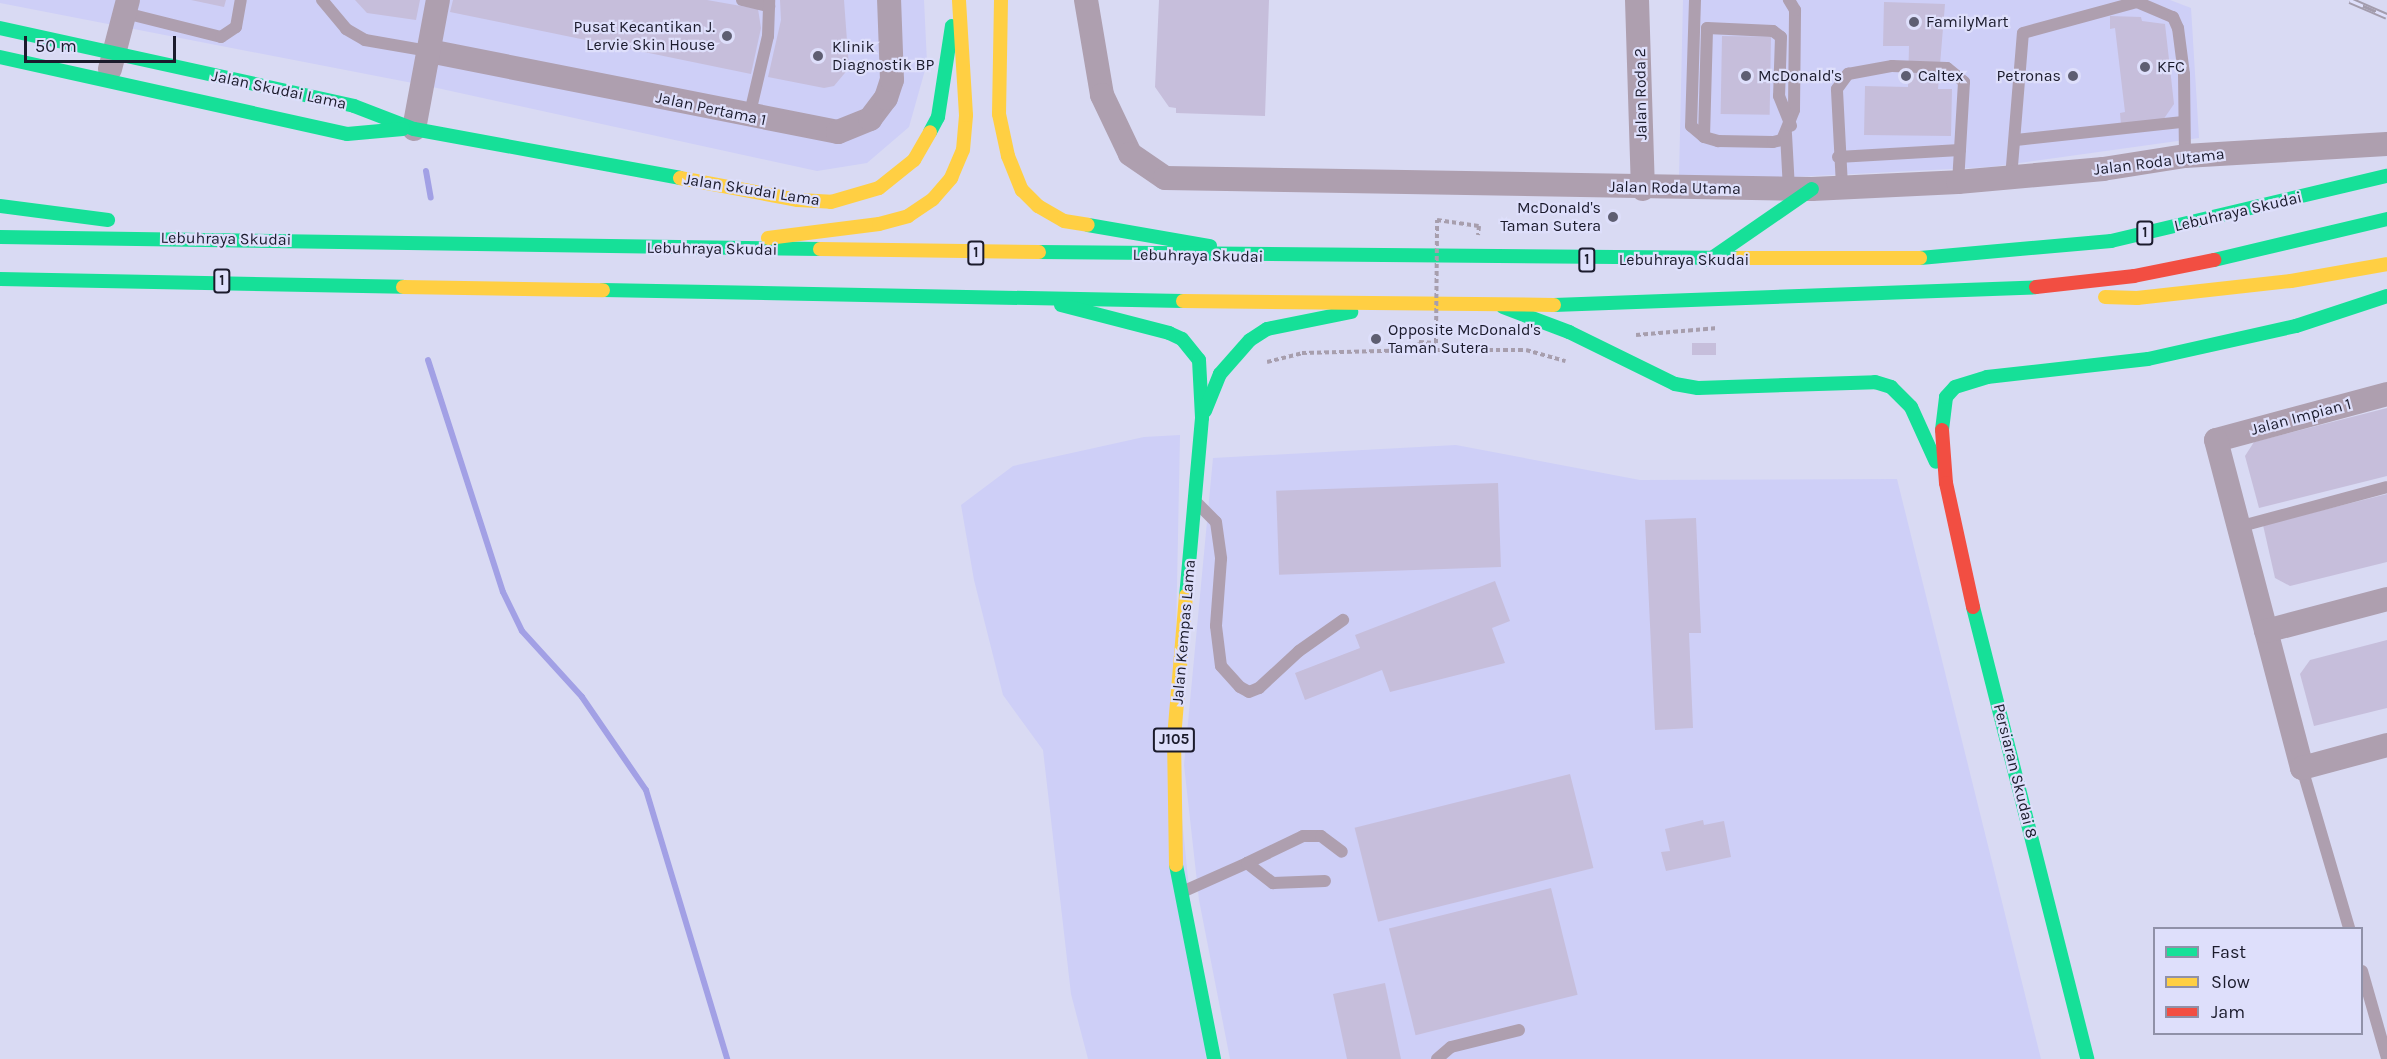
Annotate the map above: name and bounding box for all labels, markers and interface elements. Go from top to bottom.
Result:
place label: FamilyMart [1926,12,2009,32]
marker: FamilyMart [1907,15,1921,29]
place label: Pusat Kecantikan J. Lervie Skin House [573,17,715,55]
scale bar [27,24,178,62]
marker: Pusat Kecantikan J. Lervie Skin House [720,29,734,43]
text: 50 m [35,35,77,57]
place label: Klinik Diagnostik BP [832,37,934,75]
marker: Klinik Diagnostik BP [809,47,827,65]
street label: Jalan Roda 2 [1631,48,1651,140]
place label: KFC [2157,57,2185,77]
marker: KFC [2138,60,2152,74]
street label: Jalan Skudai Lama [210,66,348,114]
place label: McDonald's [1758,66,1842,86]
place label: Caltex [1918,66,1964,86]
place label: Petronas [1997,66,2061,86]
marker: McDonald's [1739,69,1753,83]
marker: Caltex [1899,69,1913,83]
marker: Petronas [2066,69,2080,83]
street label: Jalan Pertama 1 [654,88,768,130]
street label: Jalan Roda Utama [2092,144,2226,180]
street label: Jalan Skudai Lama [683,170,821,210]
street label: Jalan Roda Utama [1609,177,1741,199]
street label: Lebuhraya Skudai [2172,188,2304,236]
place label: McDonald's Taman Sutera [1500,198,1601,236]
marker: McDonald's Taman Sutera [1606,210,1620,224]
road number: 1 [2136,221,2154,245]
street label: Lebuhraya Skudai [161,228,291,250]
street label: Lebuhraya Skudai [647,238,777,260]
road number: 1 [967,241,985,265]
street label: Lebuhraya Skudai [1133,245,1263,267]
road number: 1 [1578,248,1596,272]
street label: Lebuhraya Skudai [1619,250,1749,270]
road number: 1 [213,269,231,293]
place label: Opposite McDonald's Taman Sutera [1388,320,1541,358]
marker: Opposite McDonald's Taman Sutera [1369,332,1383,346]
street label: Jalan Impian 1 [2249,394,2353,440]
street label: Jalan Kempas Lama [1168,559,1200,705]
street label: Persiaran Skudai 8 [1989,702,2041,840]
road number: J105 [1152,728,1196,752]
legend [2153,927,2363,1035]
text: Fast [2211,941,2246,963]
text: Slow [2211,971,2250,993]
text: Jam [2211,1001,2245,1023]

